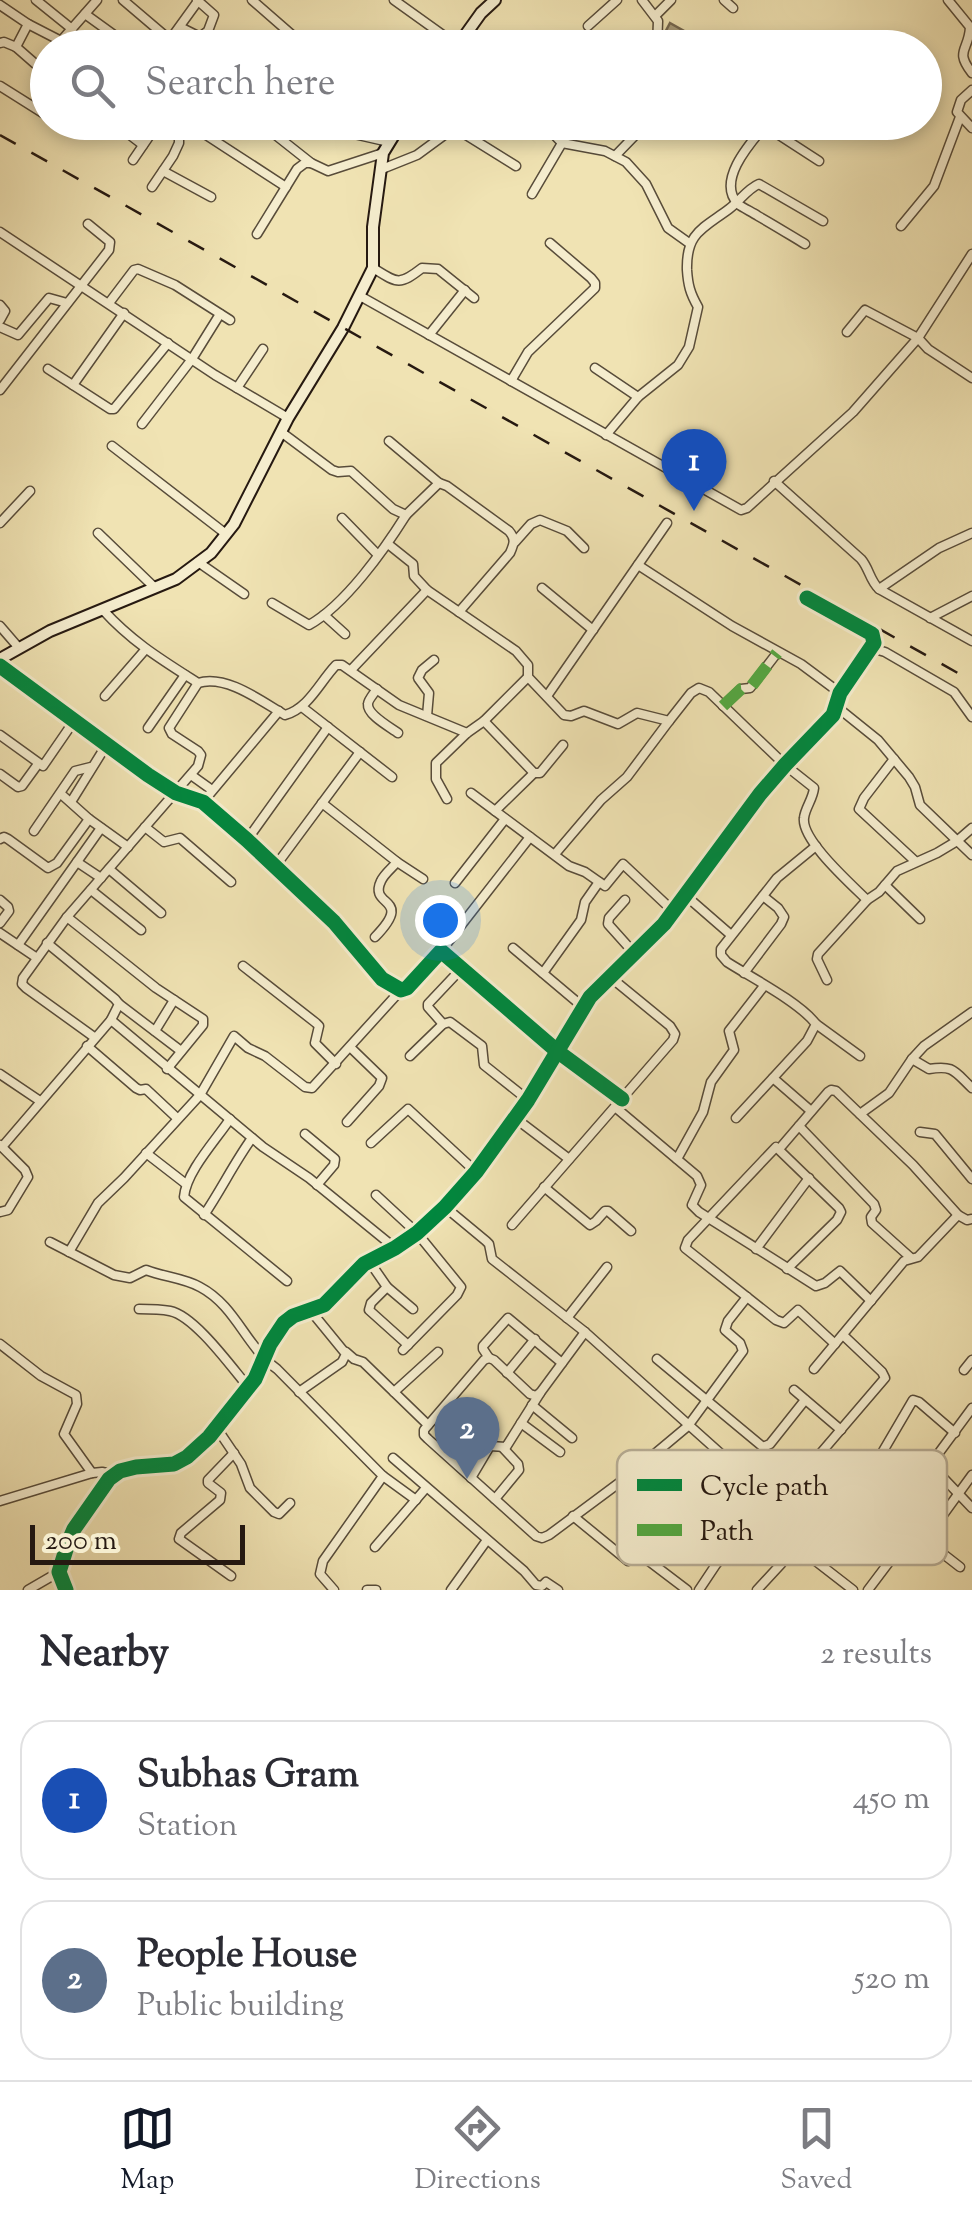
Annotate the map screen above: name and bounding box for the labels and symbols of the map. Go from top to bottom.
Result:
pin: 1 [662,428,726,511]
your location [415,895,466,946]
pin: 2 [434,1396,500,1479]
legend [617,1450,947,1565]
text: Cycle path [700,1468,829,1508]
text: Path [700,1513,754,1553]
scale bar [30,1520,245,1564]

